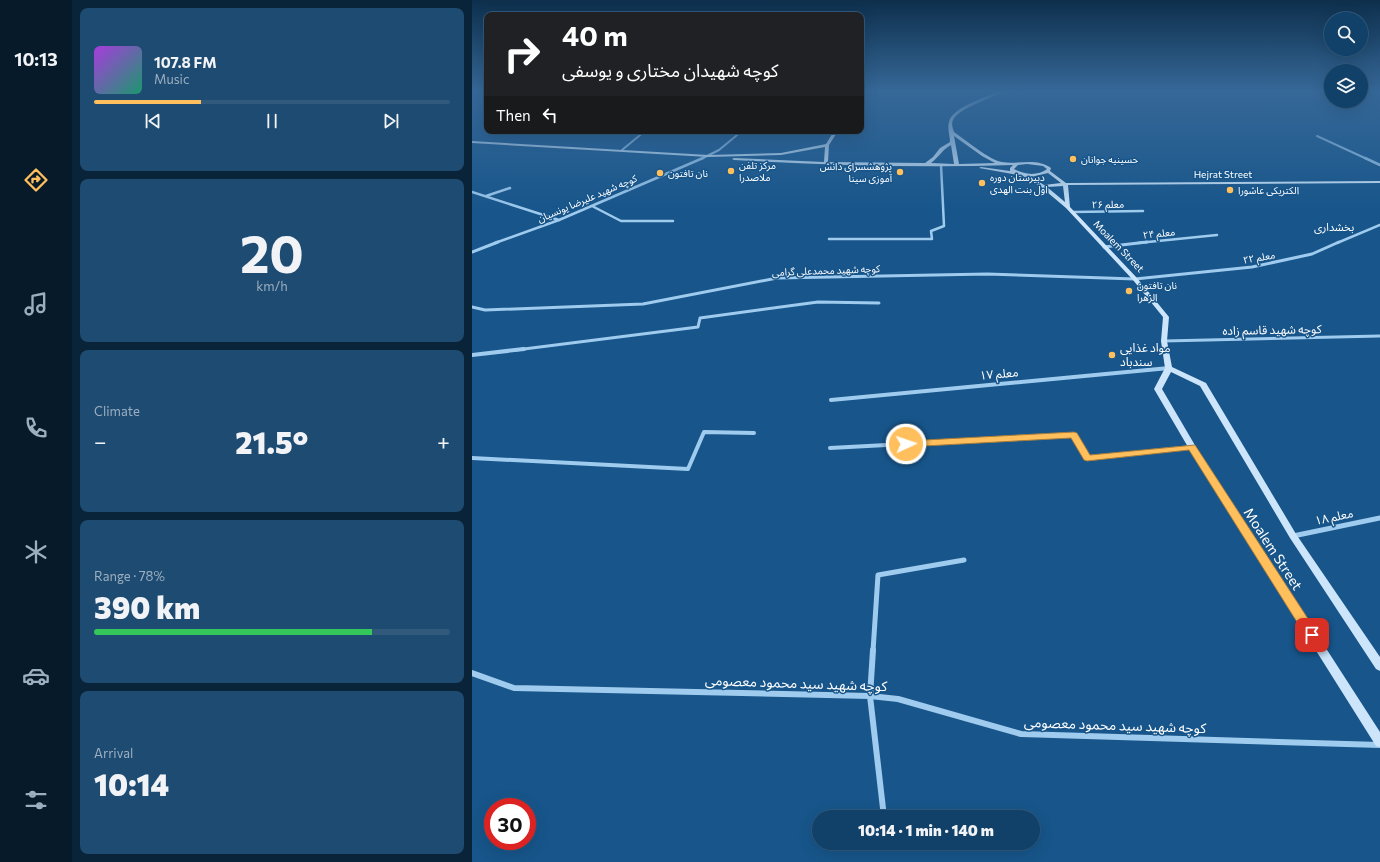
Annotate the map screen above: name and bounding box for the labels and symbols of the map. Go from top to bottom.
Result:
place label: حسینیه جوانان [1081,153,1139,166]
marker: حسینیه جوانان [1068,154,1078,164]
place label: مرکز تلفن ملاصدرا [739,159,776,184]
place label: پژوهشسرای دانش آموزی سینا [820,160,893,185]
marker: مرکز تلفن ملاصدرا [726,166,736,176]
place label: نان تافتون [668,167,708,180]
marker: پژوهشسرای دانش آموزی سینا [895,167,905,177]
marker: نان تافتون [655,168,665,178]
street label: Hejrat Street [1194,168,1252,180]
street label: کوچه شهید علیرضا یونسیان [535,171,640,225]
place label: دبیرستان دوره اول بنت الهدی [990,171,1048,196]
marker: دبیرستان دوره اول بنت الهدی [977,178,987,188]
place label: الکتریکی عاشورا [1238,184,1299,197]
marker: الکتریکی عاشورا [1225,185,1235,195]
street label: معلم ۲۶ [1092,198,1124,212]
street label: Moalem Street [1091,218,1147,274]
district label: بخشداری [1314,220,1354,234]
street label: معلم ۲۴ [1142,225,1176,243]
street label: معلم ۲۲ [1242,248,1276,268]
street label: کوچه شهید محمدعلی گرامی [772,262,881,279]
place label: نان تافتون الزهرا [1137,279,1177,304]
marker: نان تافتون الزهرا [1124,286,1134,296]
street label: کوچه شهید قاسم زاده [1222,321,1323,340]
place label: مواد غذایی سندباد [1120,340,1171,369]
marker: مواد غذایی سندباد [1107,350,1117,360]
street label: معلم ۱۷ [979,364,1019,385]
position arrow [885,423,927,465]
street label: Moalem Street [1241,504,1306,593]
street label: معلم ۱۸ [1313,505,1355,530]
pin [1295,618,1329,652]
street label: کوچه شهید سید محمود معصومی [705,671,888,696]
street label: کوچه شهید سید محمود معصومی [1024,713,1207,738]
speed limit sign: 30 [484,798,536,850]

